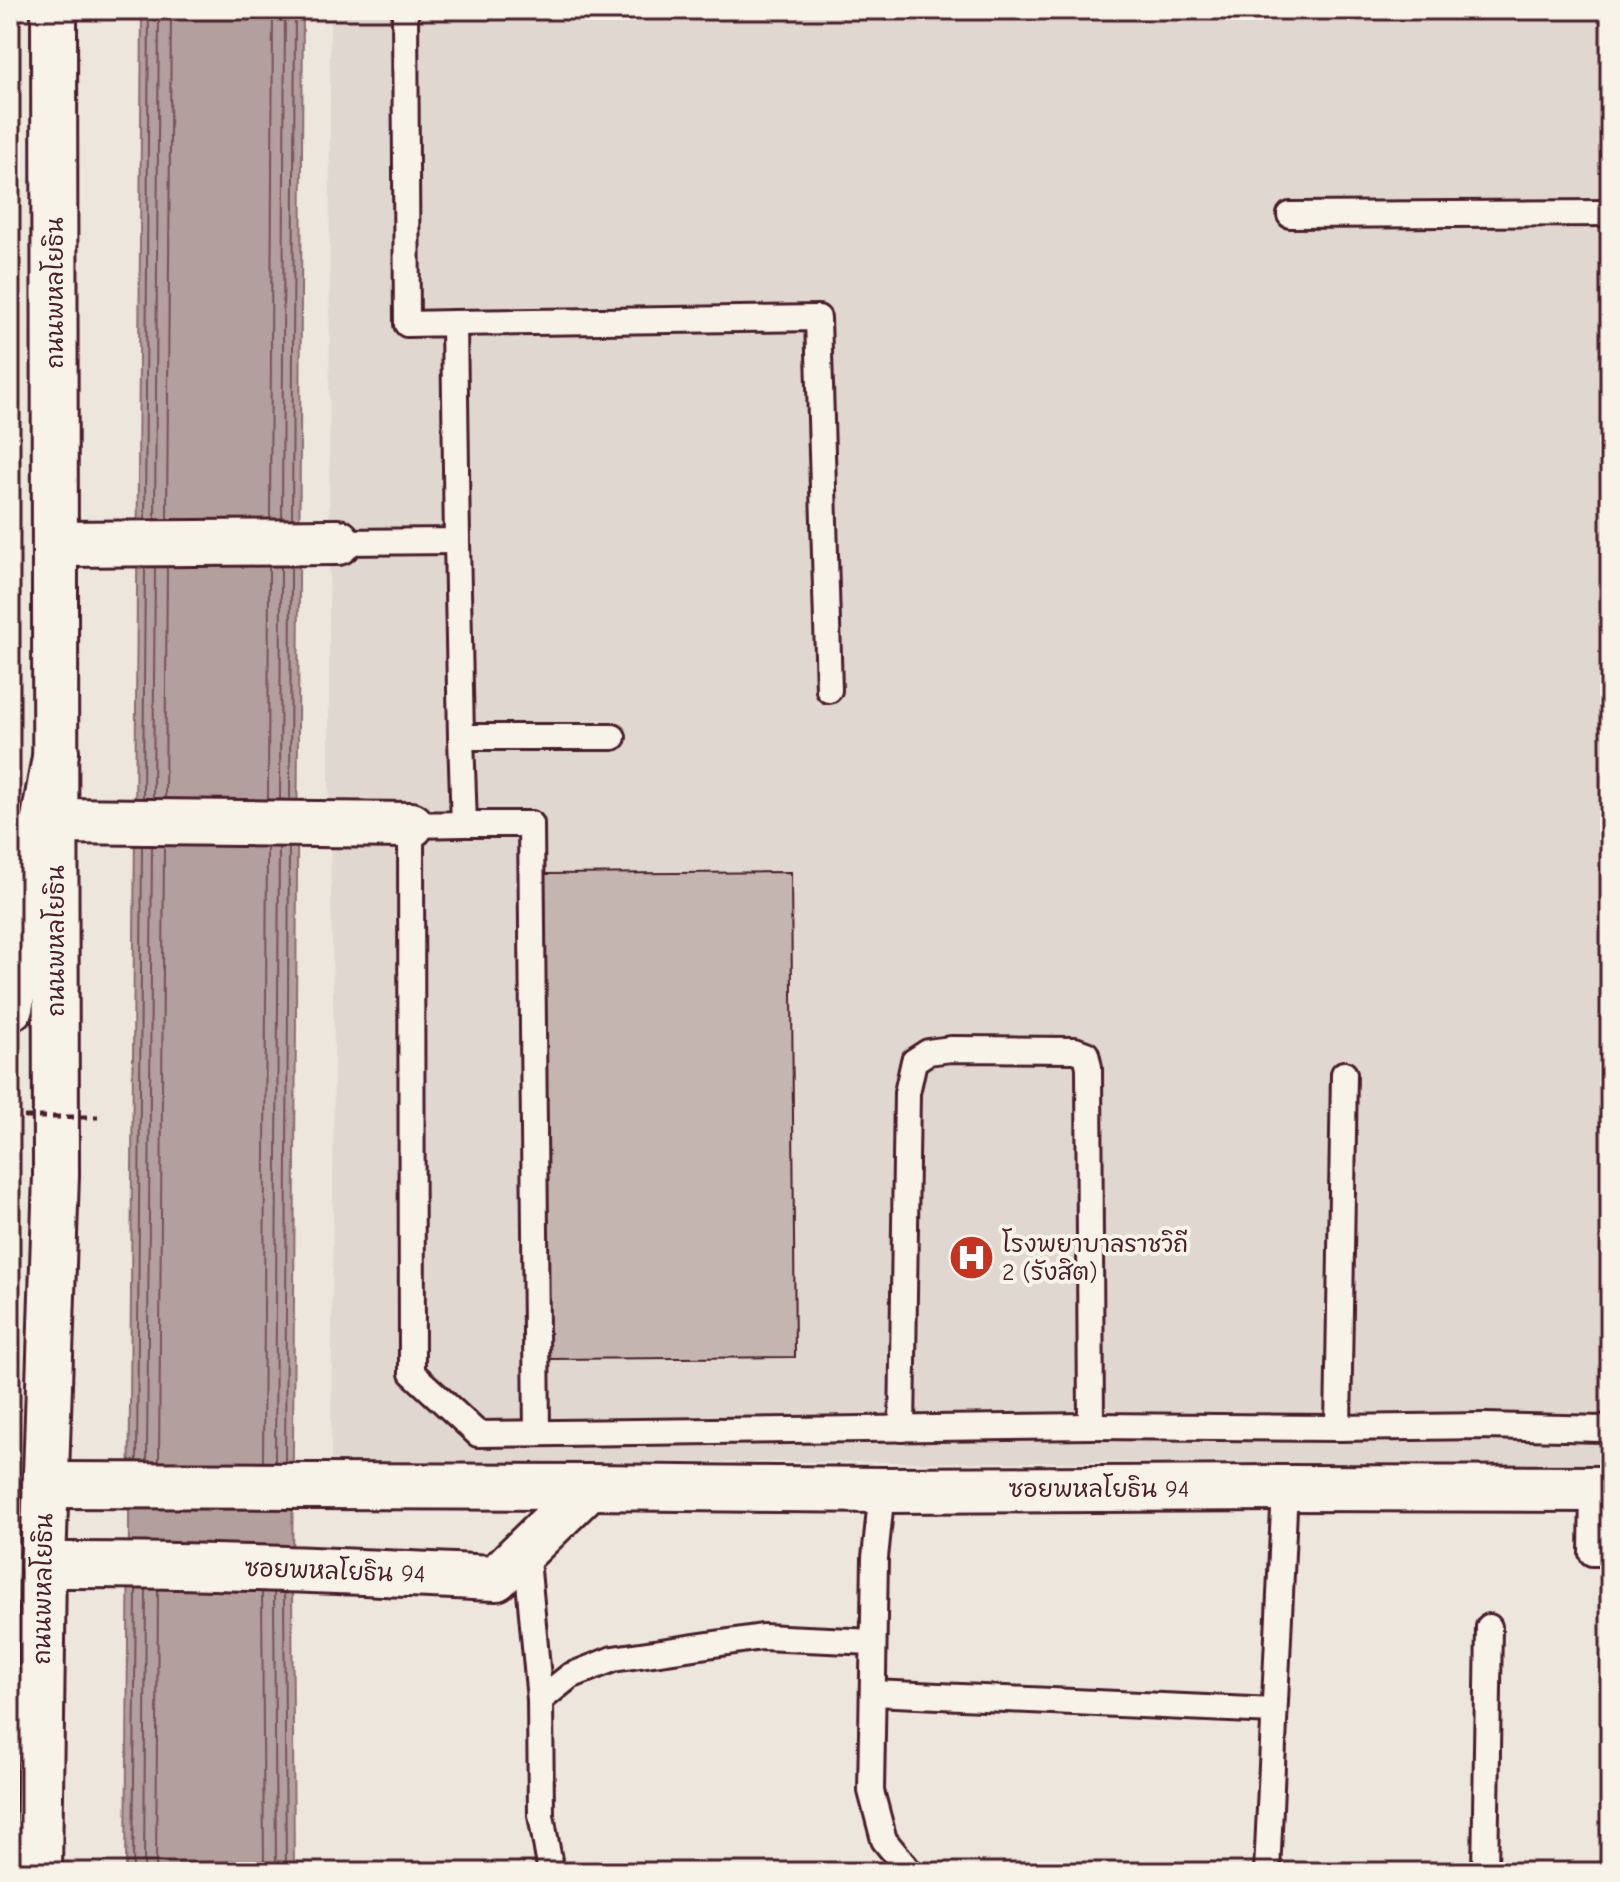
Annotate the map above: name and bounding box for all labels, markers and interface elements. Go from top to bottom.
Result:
street label: ถนนพหลโยธิน [39,217,69,369]
street label: ถนนพหลโยธิน [40,865,70,1017]
place label: โรงพยาบาลราชวิถี 2 (รังสิต) [1002,1228,1188,1286]
hospital icon: โรงพยาบาลราชวิถี 2 (รังสิต) [947,1234,995,1282]
street label: ซอยพหลโยธิน 94 [1009,1473,1189,1503]
street label: ถนนพหลโยธิน [26,1513,58,1665]
street label: ซอยพหลโยธิน 94 [244,1552,426,1588]

